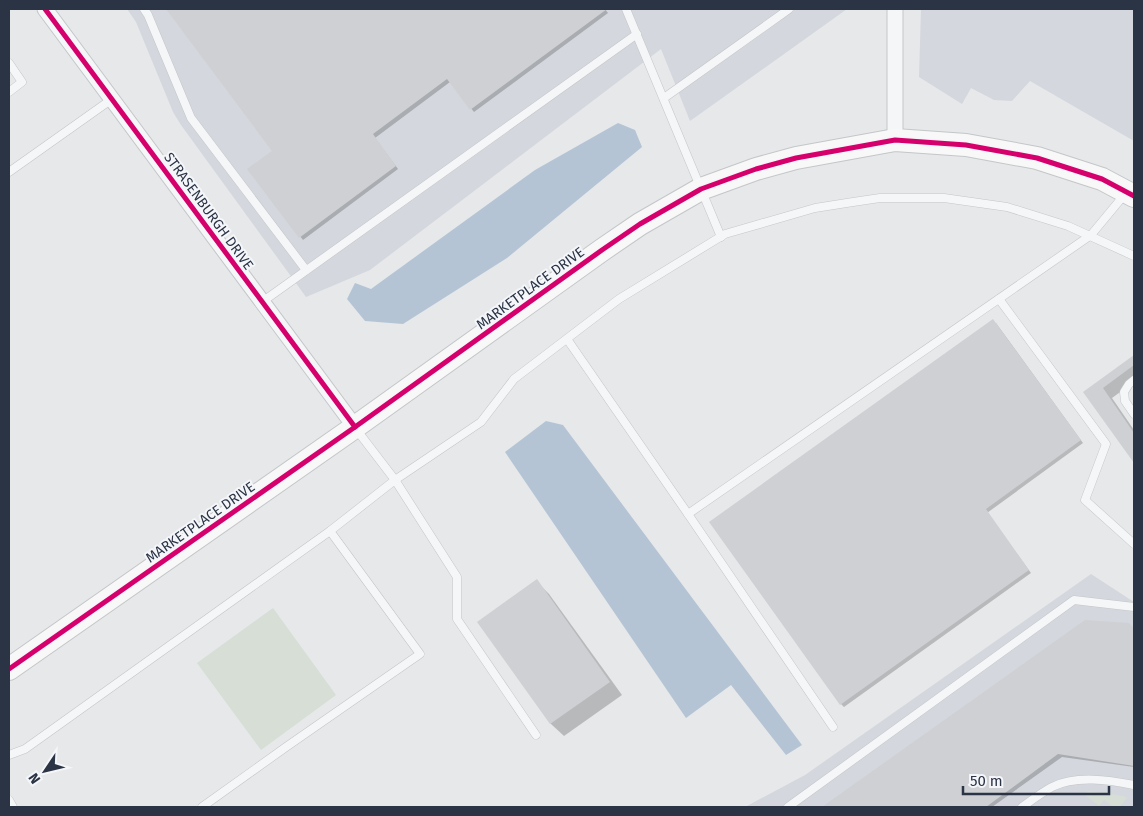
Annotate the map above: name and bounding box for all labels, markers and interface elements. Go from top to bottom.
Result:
street label: STRASENBURGH DRIVE [160,149,257,273]
street label: MARKETPLACE DRIVE [473,244,588,333]
street label: MARKETPLACE DRIVE [142,478,258,566]
north arrow [20,746,70,796]
scale bar [963,764,1109,796]
text: N [25,769,44,787]
text: 50 m [970,772,1003,790]

